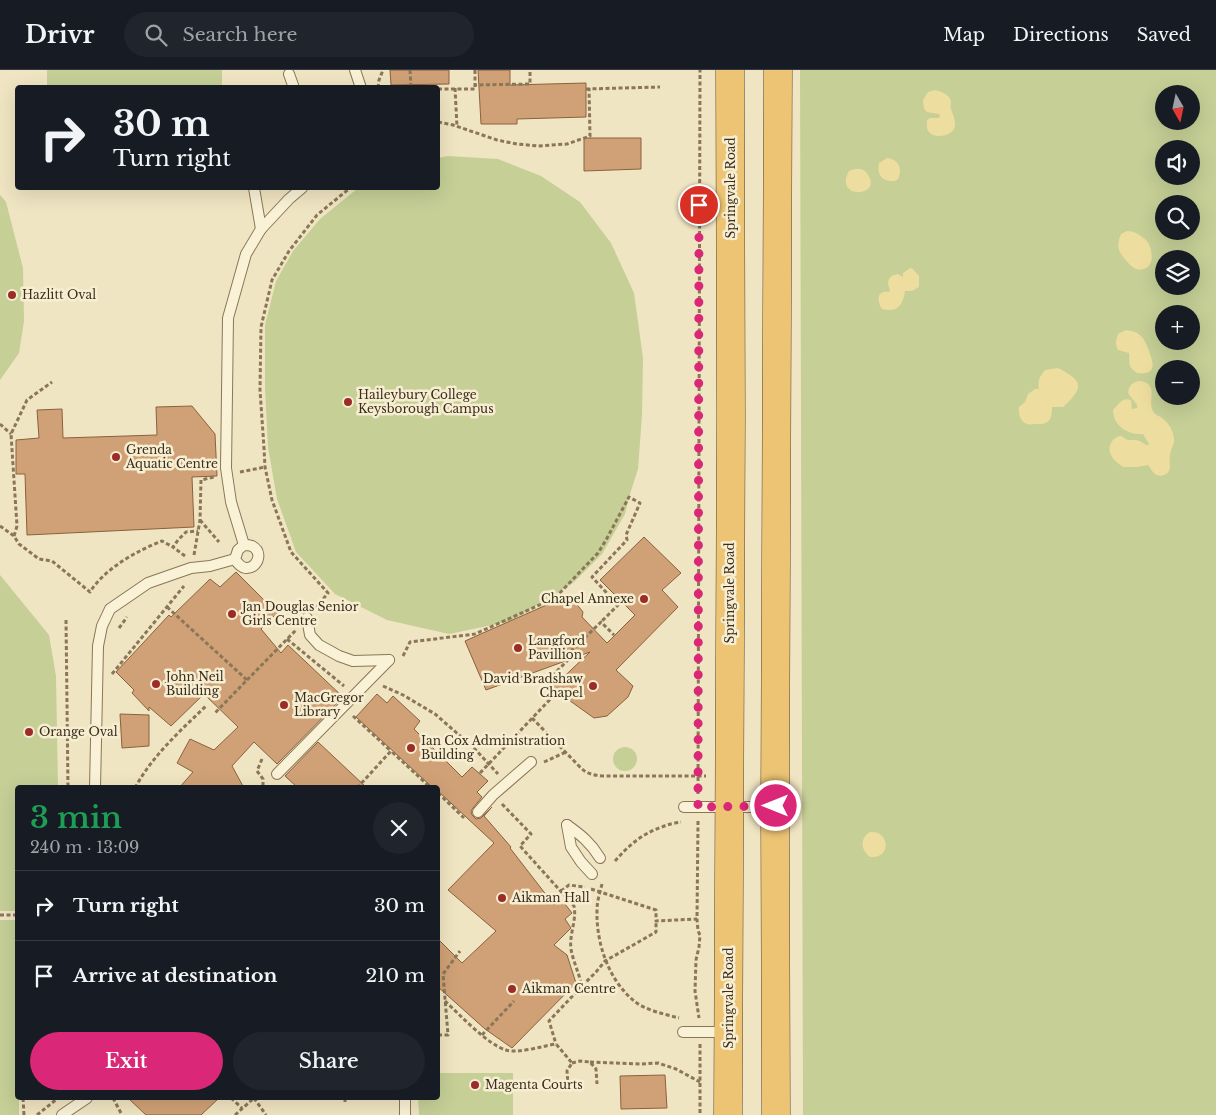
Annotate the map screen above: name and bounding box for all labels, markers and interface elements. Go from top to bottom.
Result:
search box [124,12,474,57]
text: Drivr [25,20,94,49]
icon: search [142,21,170,49]
text: Search here [182,23,297,46]
text: Map [943,24,985,46]
text: Directions [1013,24,1109,46]
text: Saved [1137,24,1191,46]
north arrow [1155,85,1200,130]
map controls [1155,85,1200,405]
text: 30 m [113,102,210,145]
icon: right [30,105,95,170]
street label: Springvale Road [723,137,738,239]
button: sound [1155,140,1200,185]
text: Turn right [113,145,231,172]
pin [678,184,720,226]
icon: arrive [685,191,713,219]
button: search [1155,195,1200,240]
button: layers [1155,250,1200,295]
place label: Hazlitt Oval [22,287,96,302]
marker: Hazlitt Oval [6,289,18,301]
button: + [1155,305,1200,350]
button: − [1155,360,1200,405]
place label: Haileybury College Keysborough Campus [358,387,494,416]
marker: Haileybury College Keysborough Campus [342,396,354,408]
place label: Grenda Aquatic Centre [125,442,218,471]
marker: Grenda Aquatic Centre [110,451,122,463]
street label: Springvale Road [722,542,737,644]
place label: Chapel Annexe [541,591,634,606]
marker: Chapel Annexe [638,593,650,605]
place label: Jan Douglas Senior Girls Centre [240,599,359,628]
marker: Jan Douglas Senior Girls Centre [226,608,238,620]
place label: Langford Pavillion [528,633,585,662]
marker: Langford Pavillion [512,642,524,654]
place label: John Neil Building [164,669,224,698]
place label: David Bradshaw Chapel [483,671,584,700]
marker: John Neil Building [150,678,162,690]
marker: David Bradshaw Chapel [587,680,599,692]
place label: MacGregor Library [294,690,364,719]
marker: MacGregor Library [278,699,290,711]
place label: Orange Oval [39,724,118,739]
marker: Orange Oval [23,726,35,738]
place label: Ian Cox Administration Building [421,733,565,762]
marker: Ian Cox Administration Building [405,742,417,754]
position arrow [749,779,801,831]
text: 3 min [30,799,122,836]
button: close [373,802,425,854]
text: 240 m · 13:09 [30,837,139,857]
place label: Aikman Hall [511,890,590,905]
icon: right [30,892,58,920]
marker: Aikman Hall [496,892,508,904]
text: Turn right [73,894,179,917]
text: 30 m [374,894,425,917]
street label: Springvale Road [721,947,736,1049]
icon: arrive [30,962,58,990]
text: Arrive at destination [73,964,277,987]
text: 210 m [365,964,425,987]
place label: Aikman Centre [521,981,616,996]
marker: Aikman Centre [506,983,518,995]
button: Exit [30,1032,223,1090]
button: Share [233,1032,425,1090]
place label: Magenta Courts [485,1077,583,1092]
marker: Magenta Courts [469,1079,481,1091]

